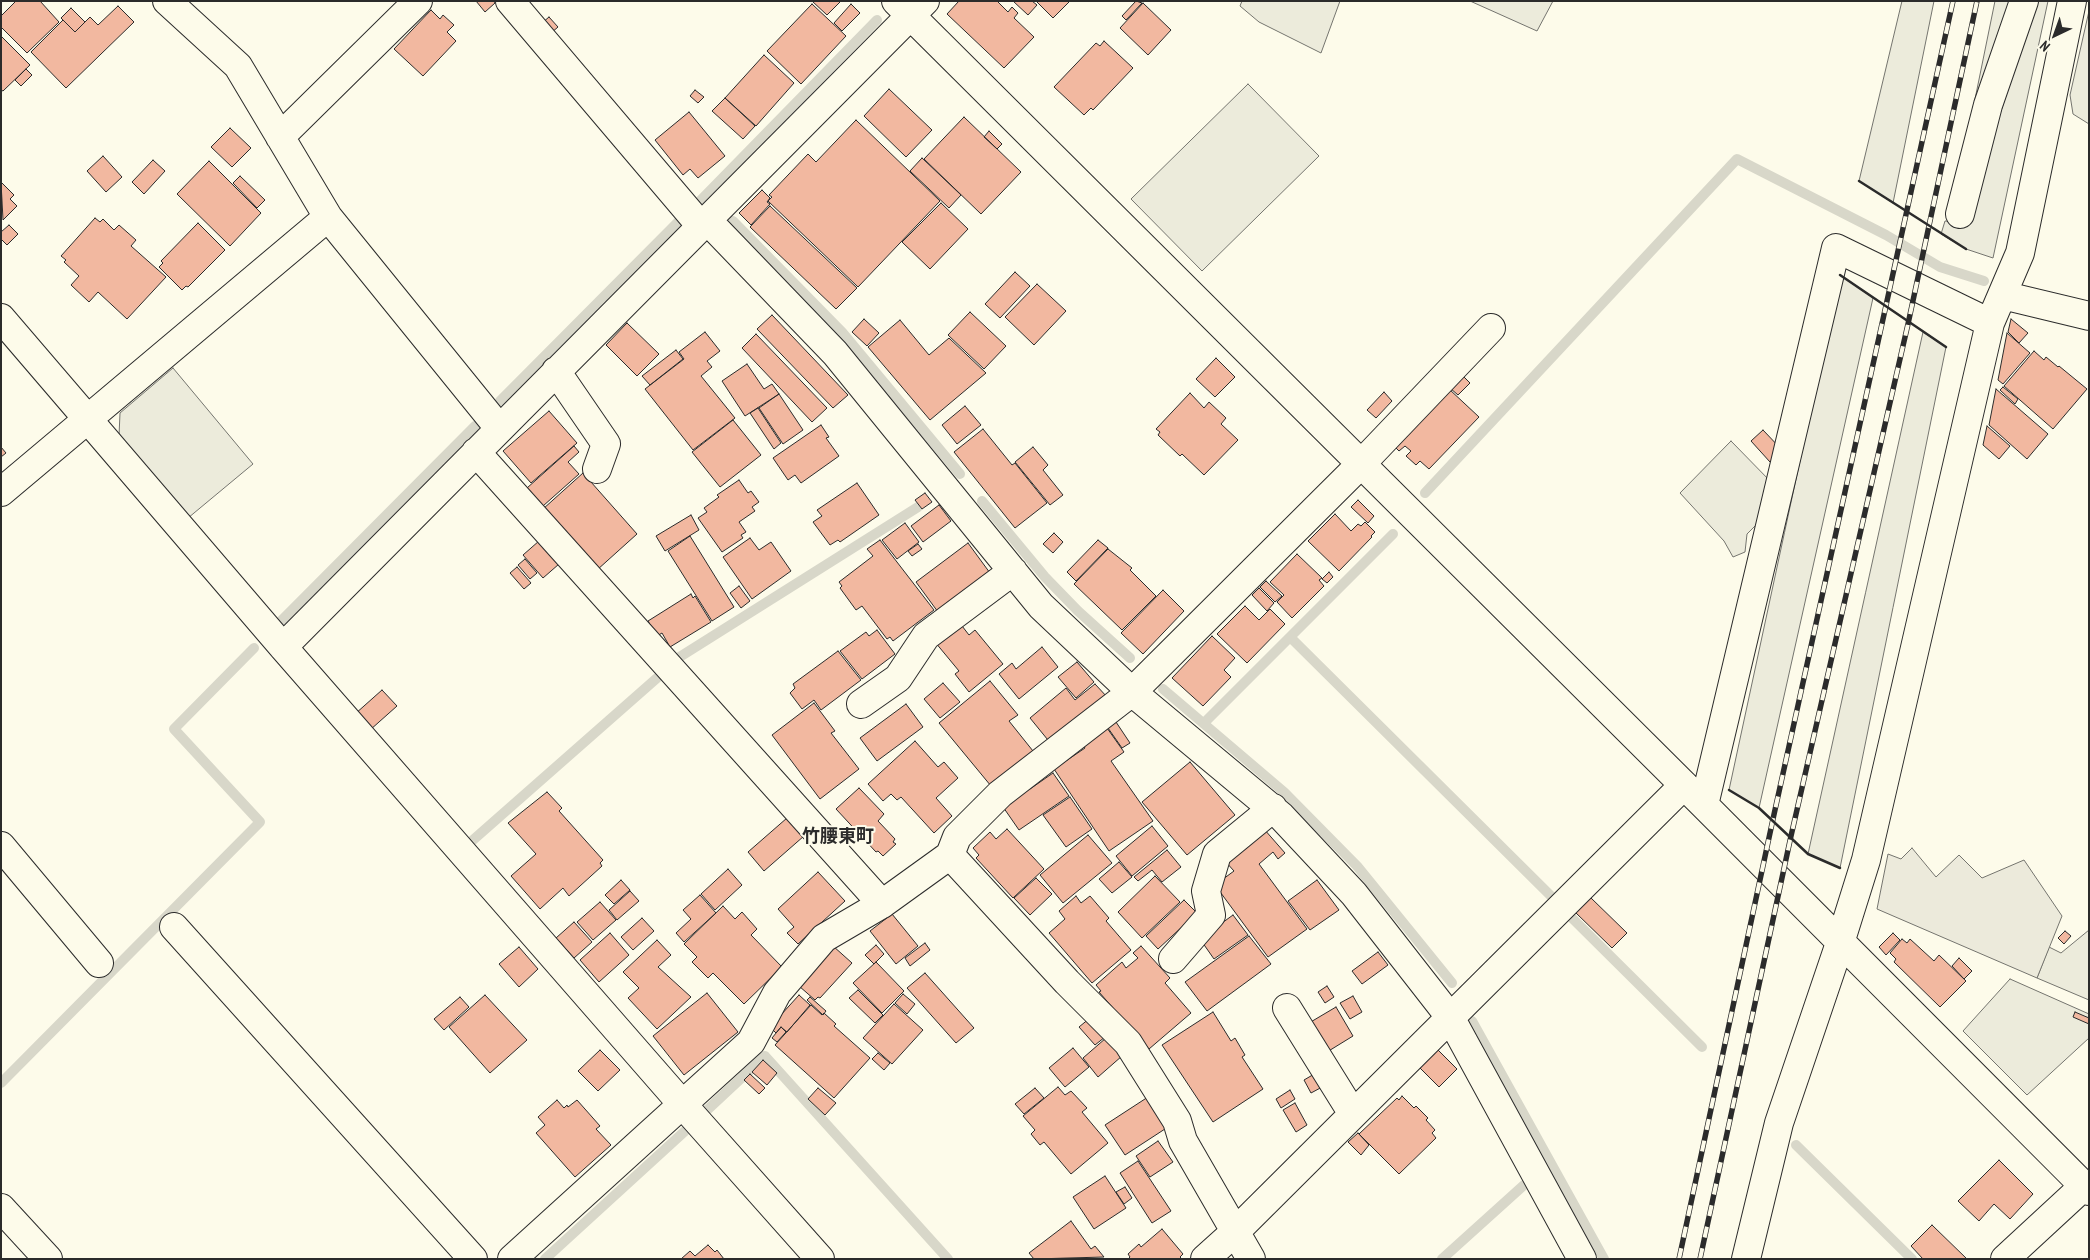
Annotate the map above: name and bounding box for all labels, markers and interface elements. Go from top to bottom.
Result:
north arrow [2030,10,2080,60]
text: N [2036,37,2054,55]
district label: 竹腰東町 [802,826,874,848]

